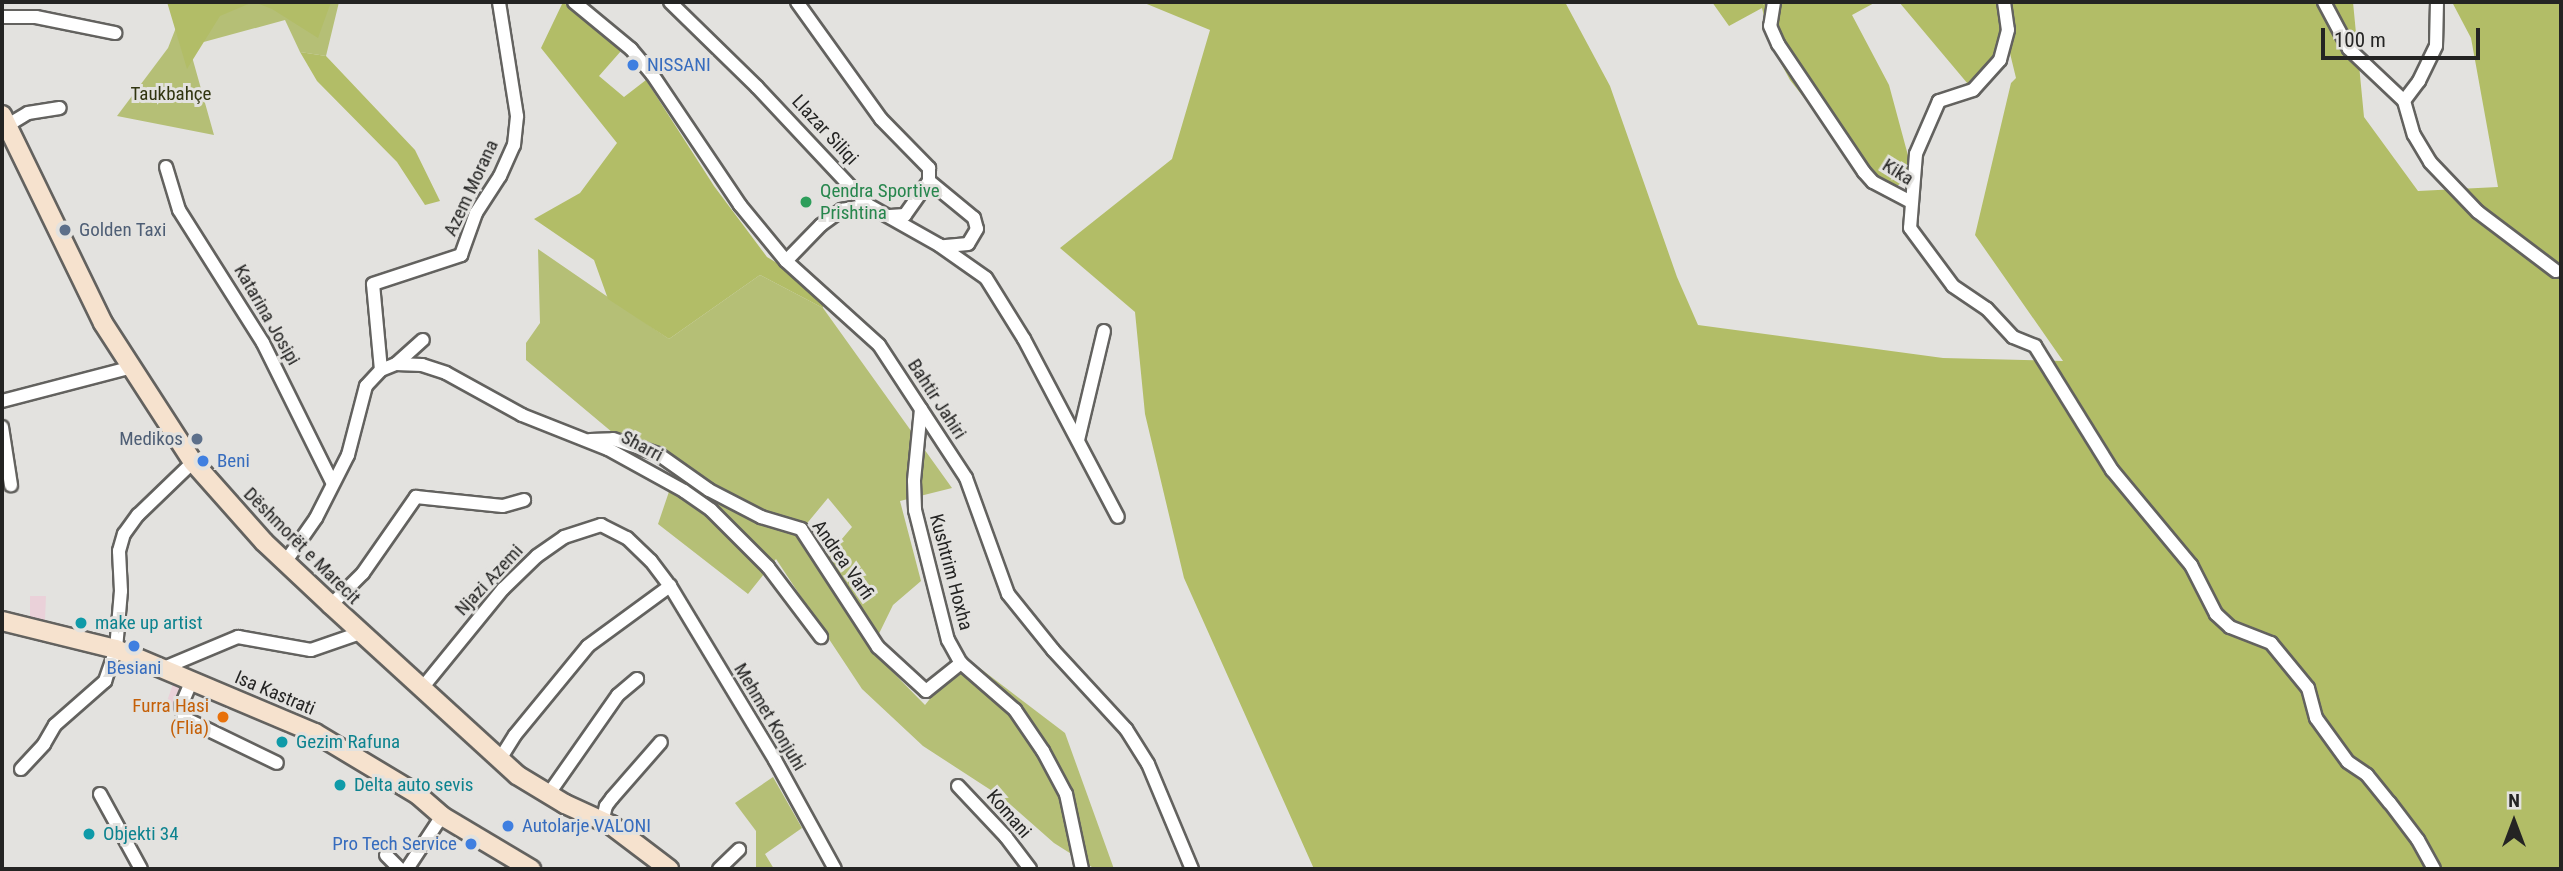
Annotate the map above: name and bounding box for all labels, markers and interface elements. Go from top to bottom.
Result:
scale bar [2325,14,2484,58]
text: 100 m [2334,28,2386,52]
place label: NISSANI [647,54,711,76]
marker: NISSANI [625,57,641,73]
park label: Taukbahçe [130,83,212,105]
street label: Llazar Siliqi [787,90,863,170]
street label: Azem Morana [439,136,503,240]
street label: Kika [1878,154,1918,190]
place label: Qendra Sportive Prishtina [820,180,940,224]
marker: Qendra Sportive Prishtina [798,194,814,210]
place label: Golden Taxi [79,219,167,241]
marker: Golden Taxi [57,222,73,238]
street label: Katarina Josipi [229,261,305,369]
street label: Bahtir Jahiri [903,355,971,443]
street label: Sharri [617,426,667,466]
place label: Medikos [119,428,183,450]
marker: Medikos [189,431,205,447]
place label: Beni [217,450,250,472]
marker: Beni [195,453,211,469]
street label: Dëshmorët e Marecit [239,483,365,609]
street label: Kushtrim Hoxha [925,511,977,633]
street label: Andrea Varfi [807,516,879,604]
street label: Njazi Azemi [450,540,528,620]
place label: make up artist [95,612,203,634]
marker: make up artist [73,615,89,631]
marker: Besiani [126,638,142,654]
place label: Besiani [107,657,161,679]
street label: Mehmet Konjuhi [729,659,811,775]
street label: Isa Kastrati [231,666,319,720]
place label: Furra Hasi (Flia) [132,695,209,739]
marker: Furra Hasi (Flia) [215,709,231,725]
place label: Gezim Rafuna [296,731,400,753]
marker: Gezim Rafuna [274,734,290,750]
place label: Delta auto sevis [354,774,473,796]
marker: Delta auto sevis [332,777,348,793]
street label: Komani [982,785,1036,843]
north arrow [2479,787,2549,857]
text: N [2508,789,2520,812]
place label: Autolarje VALONI [522,815,651,837]
marker: Autolarje VALONI [500,818,516,834]
place label: Objekti 34 [103,823,179,845]
marker: Objekti 34 [81,826,97,842]
place label: Pro Tech Service [332,833,457,855]
marker: Pro Tech Service [463,836,479,852]

